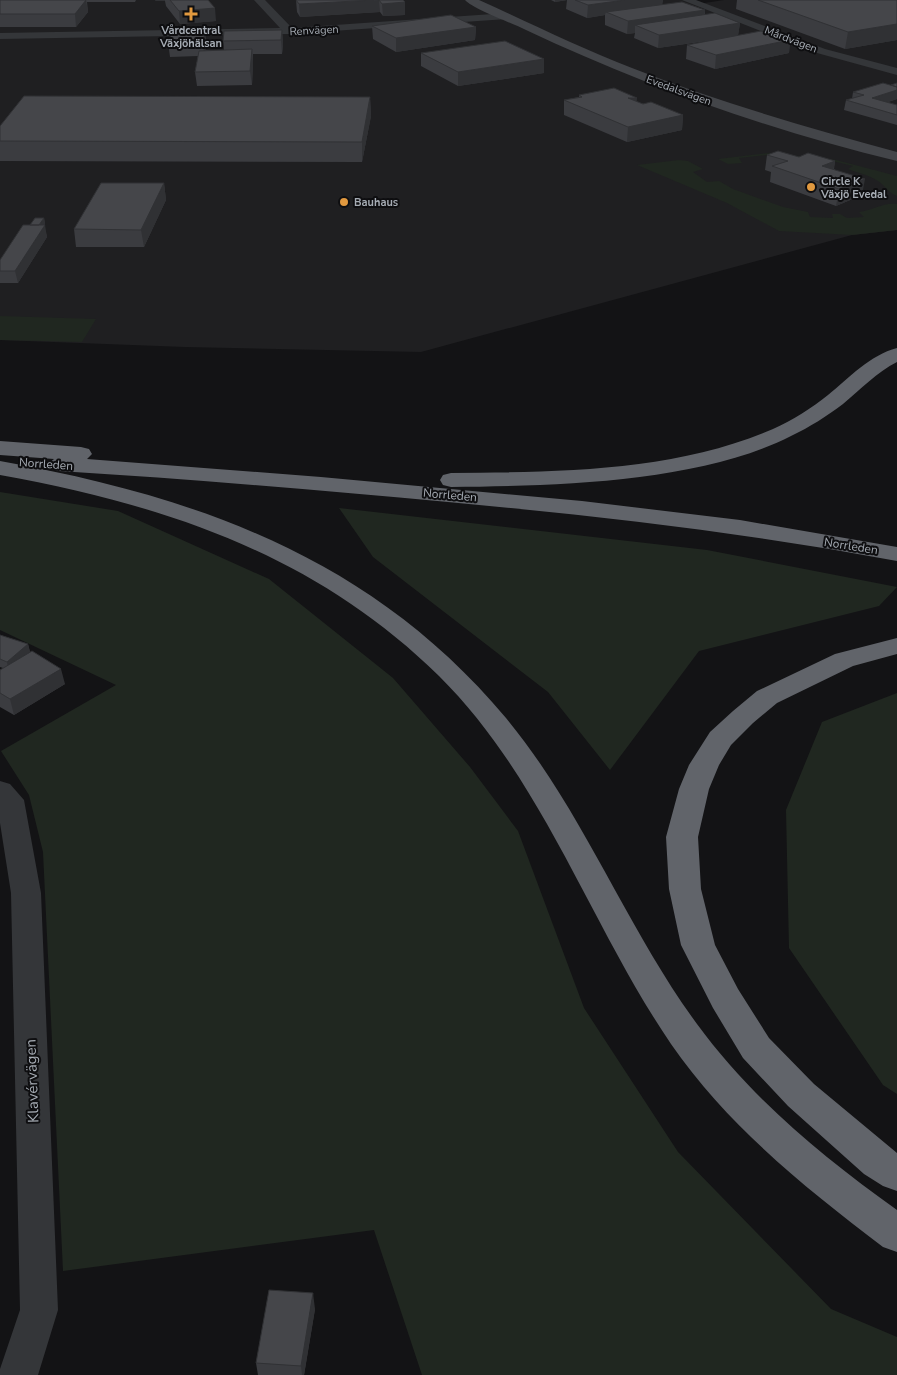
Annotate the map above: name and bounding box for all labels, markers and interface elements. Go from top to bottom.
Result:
marker: Vårdcentral Växjöhälsan [184,7,198,21]
street label: Renvägen [289,22,339,39]
place label: Vårdcentral Växjöhälsan [159,23,222,51]
street label: Mårdvägen [762,23,819,56]
street label: Evedalsvägen [644,72,713,109]
place label: Circle K Växjö Evedal [820,174,887,202]
marker: Circle K Växjö Evedal [805,181,817,193]
place label: Bauhaus [354,195,398,210]
marker: Bauhaus [338,196,350,208]
street label: Norrleden [18,454,74,474]
street label: Norrleden [422,485,478,505]
street label: Norrleden [823,534,879,558]
street label: Klavérvägen [21,1039,43,1123]

